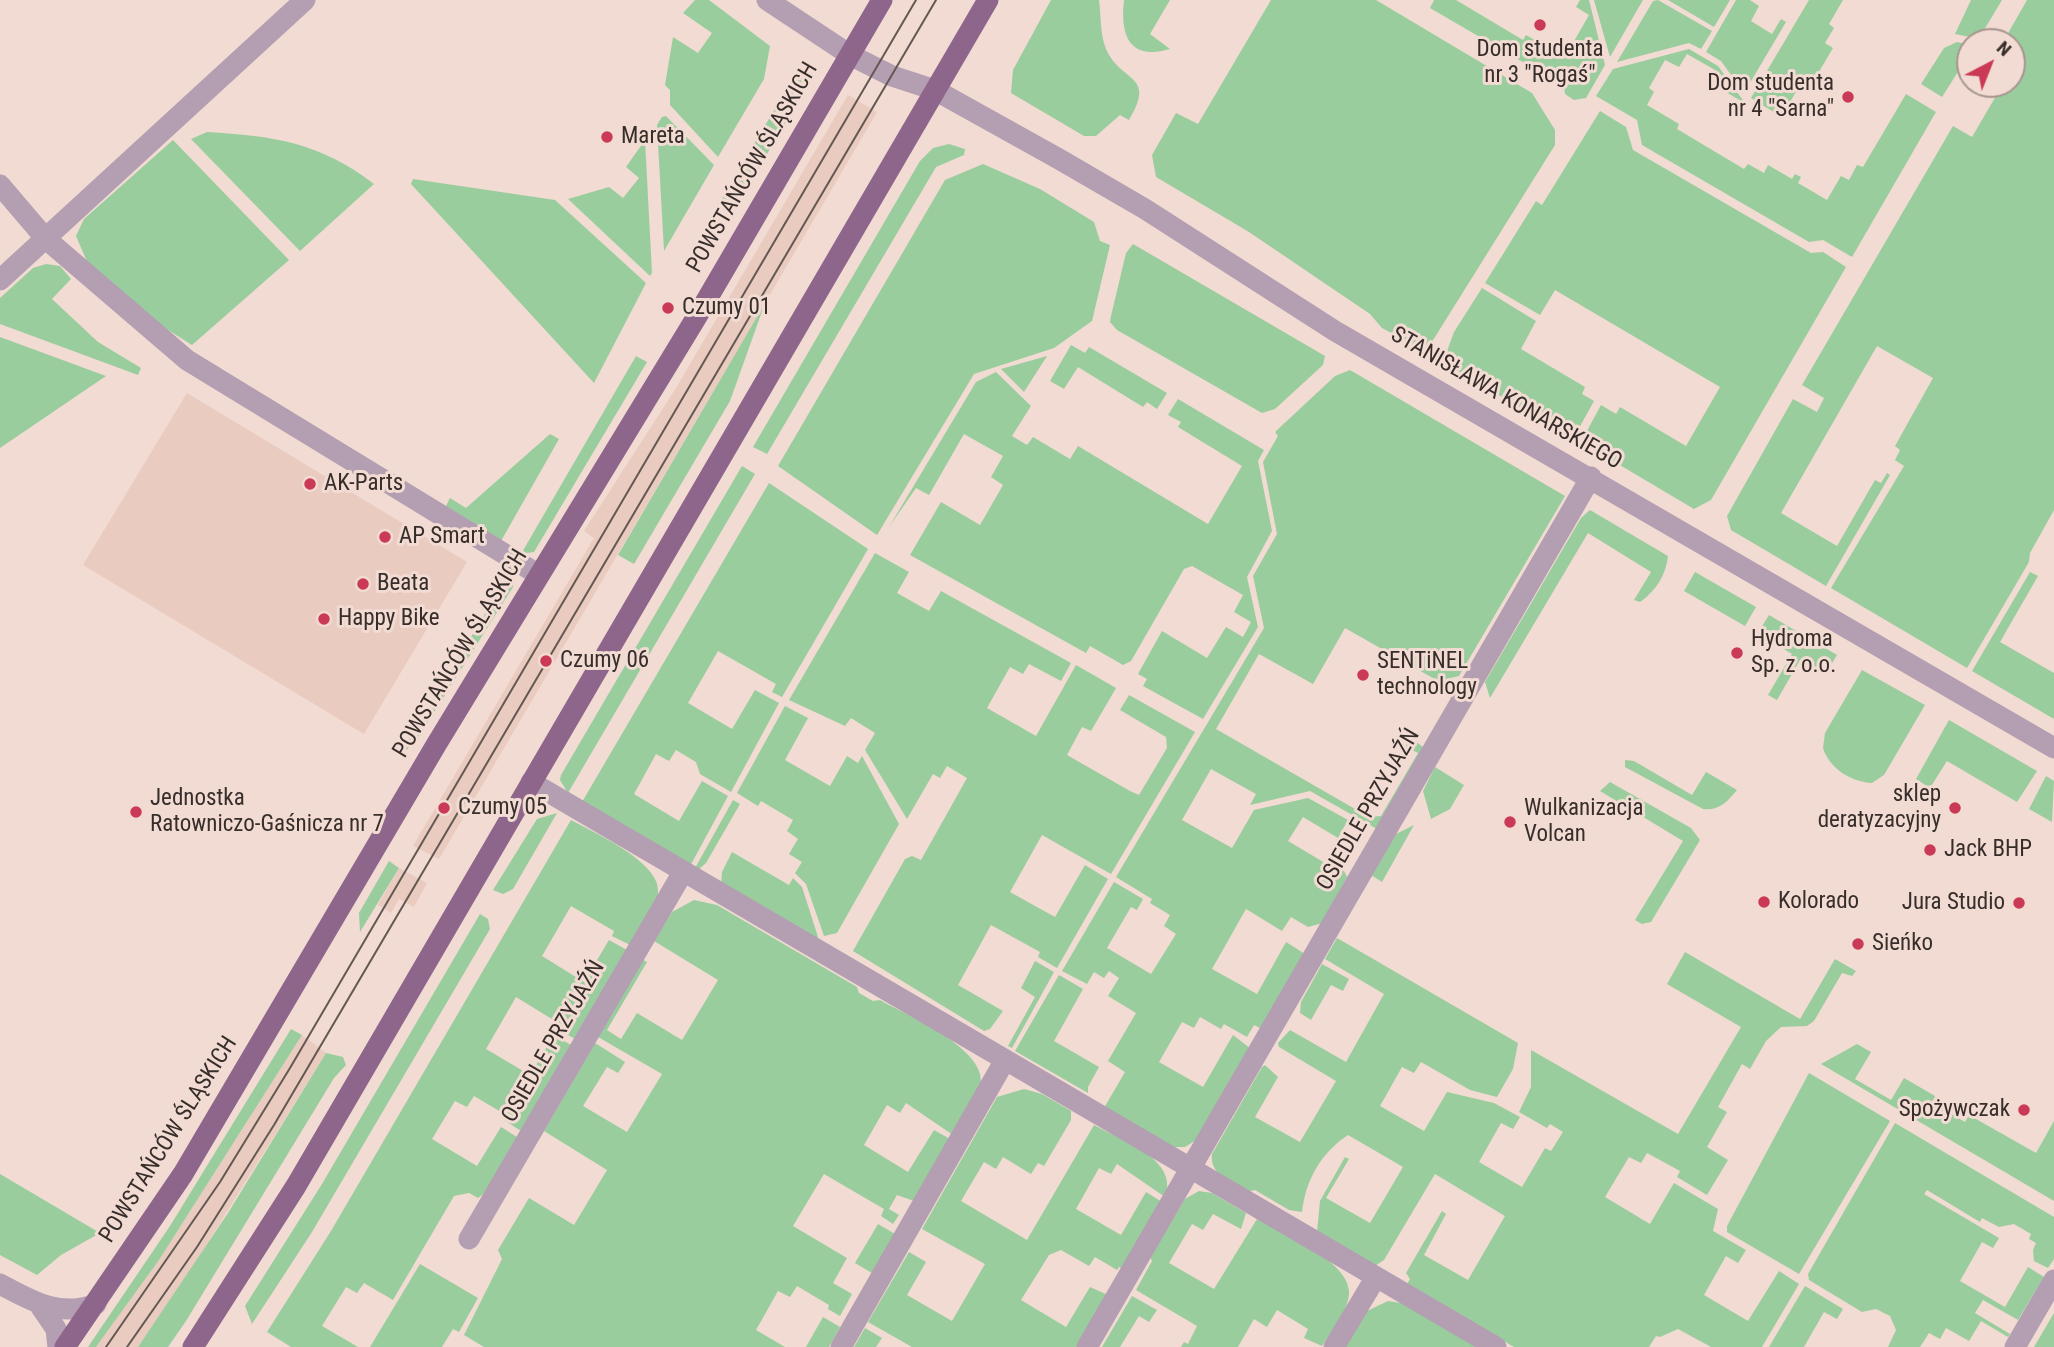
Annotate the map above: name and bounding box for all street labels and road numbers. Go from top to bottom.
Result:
street label: POWSTAŃCÓW ŚLĄSKICH [682,58,824,278]
street label: STANISŁAWA KONARSKIEGO [1386,321,1626,477]
street label: POWSTAŃCÓW ŚLĄSKICH [388,545,534,763]
street label: OSIEDLE PRZYJAŹŃ [1312,724,1426,896]
street label: OSIEDLE PRZYJAŹŃ [497,956,611,1128]
street label: POWSTAŃCÓW ŚLĄSKICH [94,1032,244,1248]

